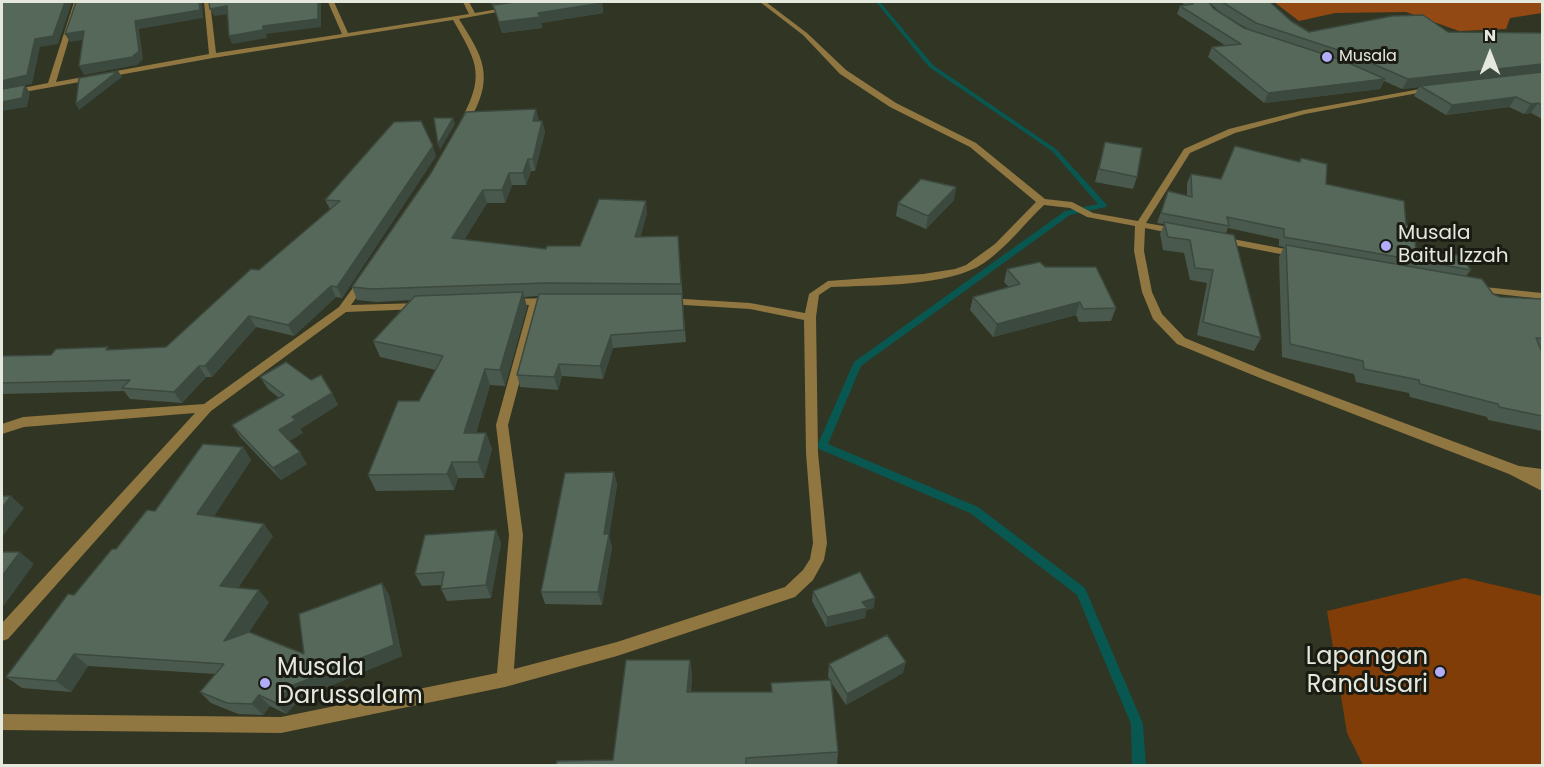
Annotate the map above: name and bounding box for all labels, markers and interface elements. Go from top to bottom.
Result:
north arrow [1460,24,1520,84]
text: N [1484,24,1496,47]
place label: Musala [1339,47,1397,67]
marker: Musala [1320,50,1334,64]
place label: Musala Baitul Izzah [1398,222,1508,269]
marker: Musala Baitul Izzah [1379,239,1393,253]
place label: Lapangan Randusari [1306,644,1428,700]
place label: Musala Darussalam [277,655,423,711]
marker: Lapangan Randusari [1433,665,1447,679]
marker: Musala Darussalam [258,676,272,690]

